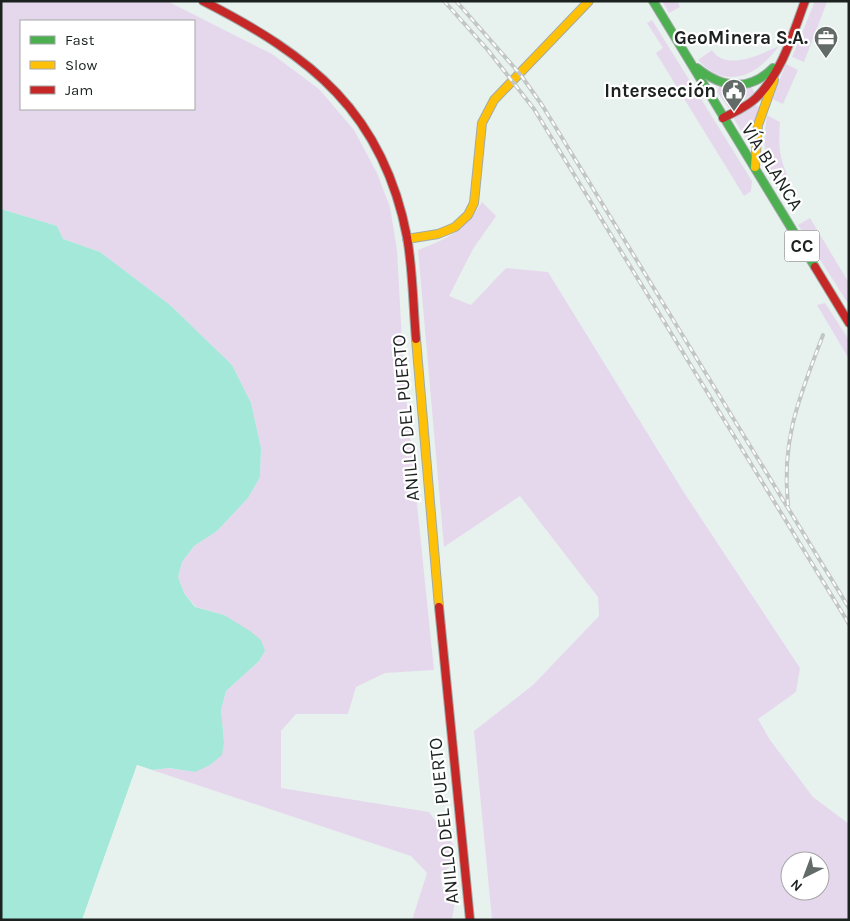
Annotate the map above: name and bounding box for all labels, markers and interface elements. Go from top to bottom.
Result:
legend [20,20,195,110]
office icon: GeoMinera S.A. [813,25,839,59]
place label: GeoMinera S.A. [674,27,808,49]
text: Fast [65,31,95,49]
text: Slow [65,56,97,74]
public building icon: Intersección [721,78,747,112]
place label: Intersección [604,80,716,102]
text: Jam [65,81,93,99]
street label: VÍA BLANCA [737,119,808,215]
road number: CC [784,230,820,262]
street label: ANILLO DEL PUERTO [388,334,424,502]
street label: ANILLO DEL PUERTO [424,737,464,905]
north arrow [780,851,830,901]
text: N [787,876,806,895]

